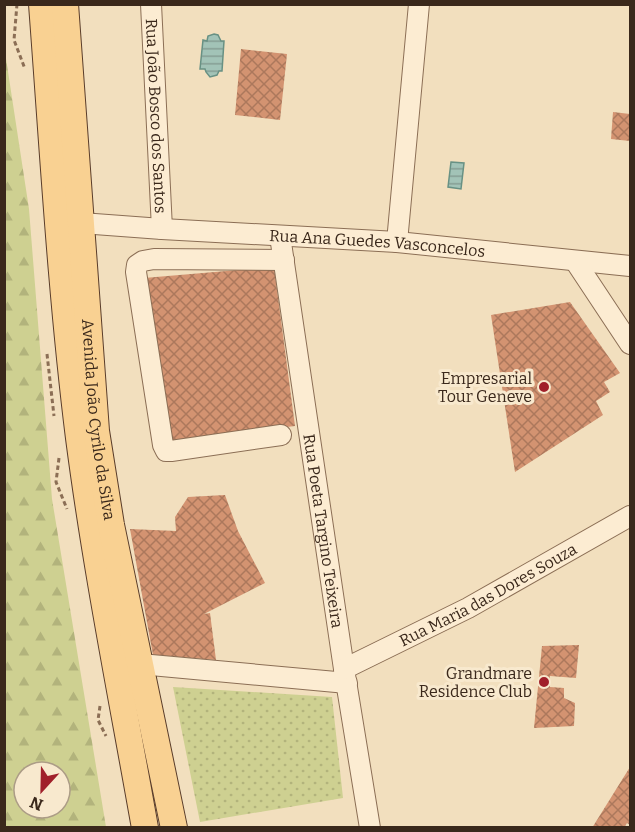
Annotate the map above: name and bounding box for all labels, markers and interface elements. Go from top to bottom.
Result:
street label: Rua João Bosco dos Santos [142,18,170,214]
street label: Rua Ana Guedes Vasconcelos [269,226,486,261]
street label: Avenida João Cyrilo da Silva [78,318,119,522]
place label: Empresarial Tour Geneve [438,369,532,406]
marker: Empresarial Tour Geneve [537,380,551,394]
street label: Rua Poeta Targino Teixeira [299,433,347,629]
street label: Rua Maria das Dores Souza [396,539,580,650]
place label: Grandmare Residence Club [419,664,532,701]
marker: Grandmare Residence Club [537,675,551,689]
north arrow [12,760,72,820]
text: N [27,792,46,815]

